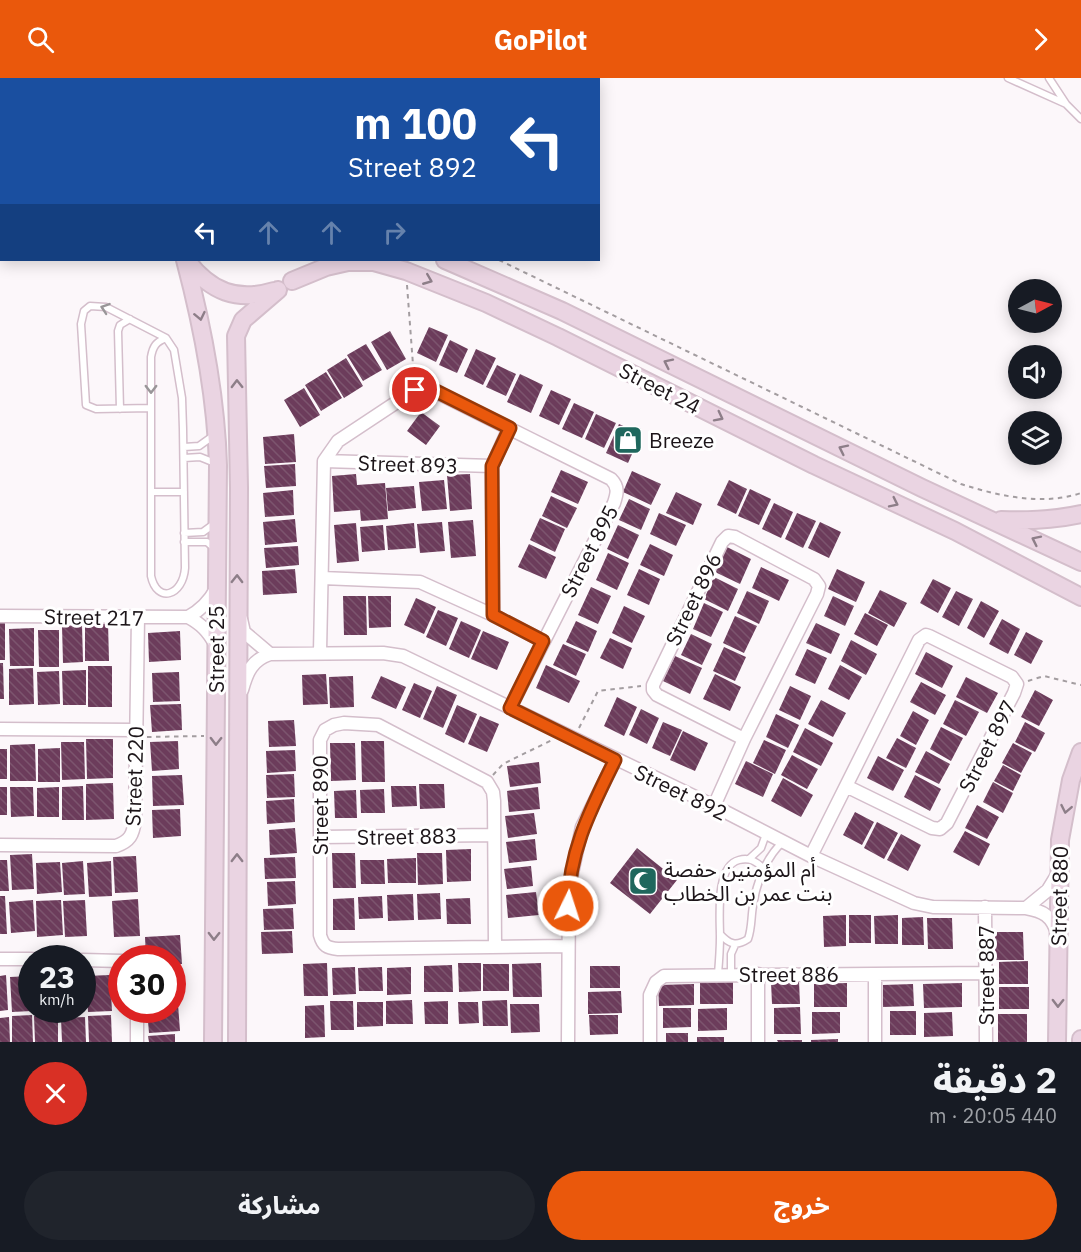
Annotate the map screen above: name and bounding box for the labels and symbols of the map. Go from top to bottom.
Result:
one-way arrow [422,273,433,285]
north arrow [1008,279,1062,333]
one-way arrow [100,303,111,315]
one-way arrow [192,311,205,321]
street label: Street 24 [615,356,705,420]
one-way arrow [664,359,675,371]
pin [389,364,440,415]
one-way arrow [231,379,243,388]
one-way arrow [145,385,157,394]
one-way arrow [712,410,723,421]
shop icon: Breeze [612,424,644,456]
place label: Breeze [649,426,714,454]
one-way arrow [839,445,850,457]
street label: Street 893 [357,448,459,480]
one-way arrow [887,495,898,507]
street label: Street 895 [554,500,624,602]
one-way arrow [1032,536,1043,548]
street label: Street 896 [658,548,728,650]
one-way arrow [231,574,243,583]
street label: Street 217 [44,602,144,632]
street label: Street 25 [202,605,230,693]
street label: Street 897 [952,695,1022,797]
street label: Street 220 [118,725,150,827]
one-way arrow [210,736,222,745]
street label: Street 890 [306,755,334,855]
street label: Street 892 [630,757,732,827]
one-way arrow [1060,803,1073,813]
street label: Street 883 [357,821,457,851]
street label: Street 880 [1044,846,1074,946]
one-way arrow [231,853,243,862]
place label: أم المؤمنين حفصة بنت عمر بن الخطاب [664,855,832,907]
mosque icon: أم المؤمنين حفصة بنت عمر بن الخطاب [627,865,659,897]
position arrow [536,874,600,938]
street label: Street 887 [972,925,1000,1025]
one-way arrow [208,931,220,940]
speed limit sign: 30 [108,945,186,1023]
street label: Street 886 [739,960,839,988]
one-way arrow [1052,999,1064,1008]

